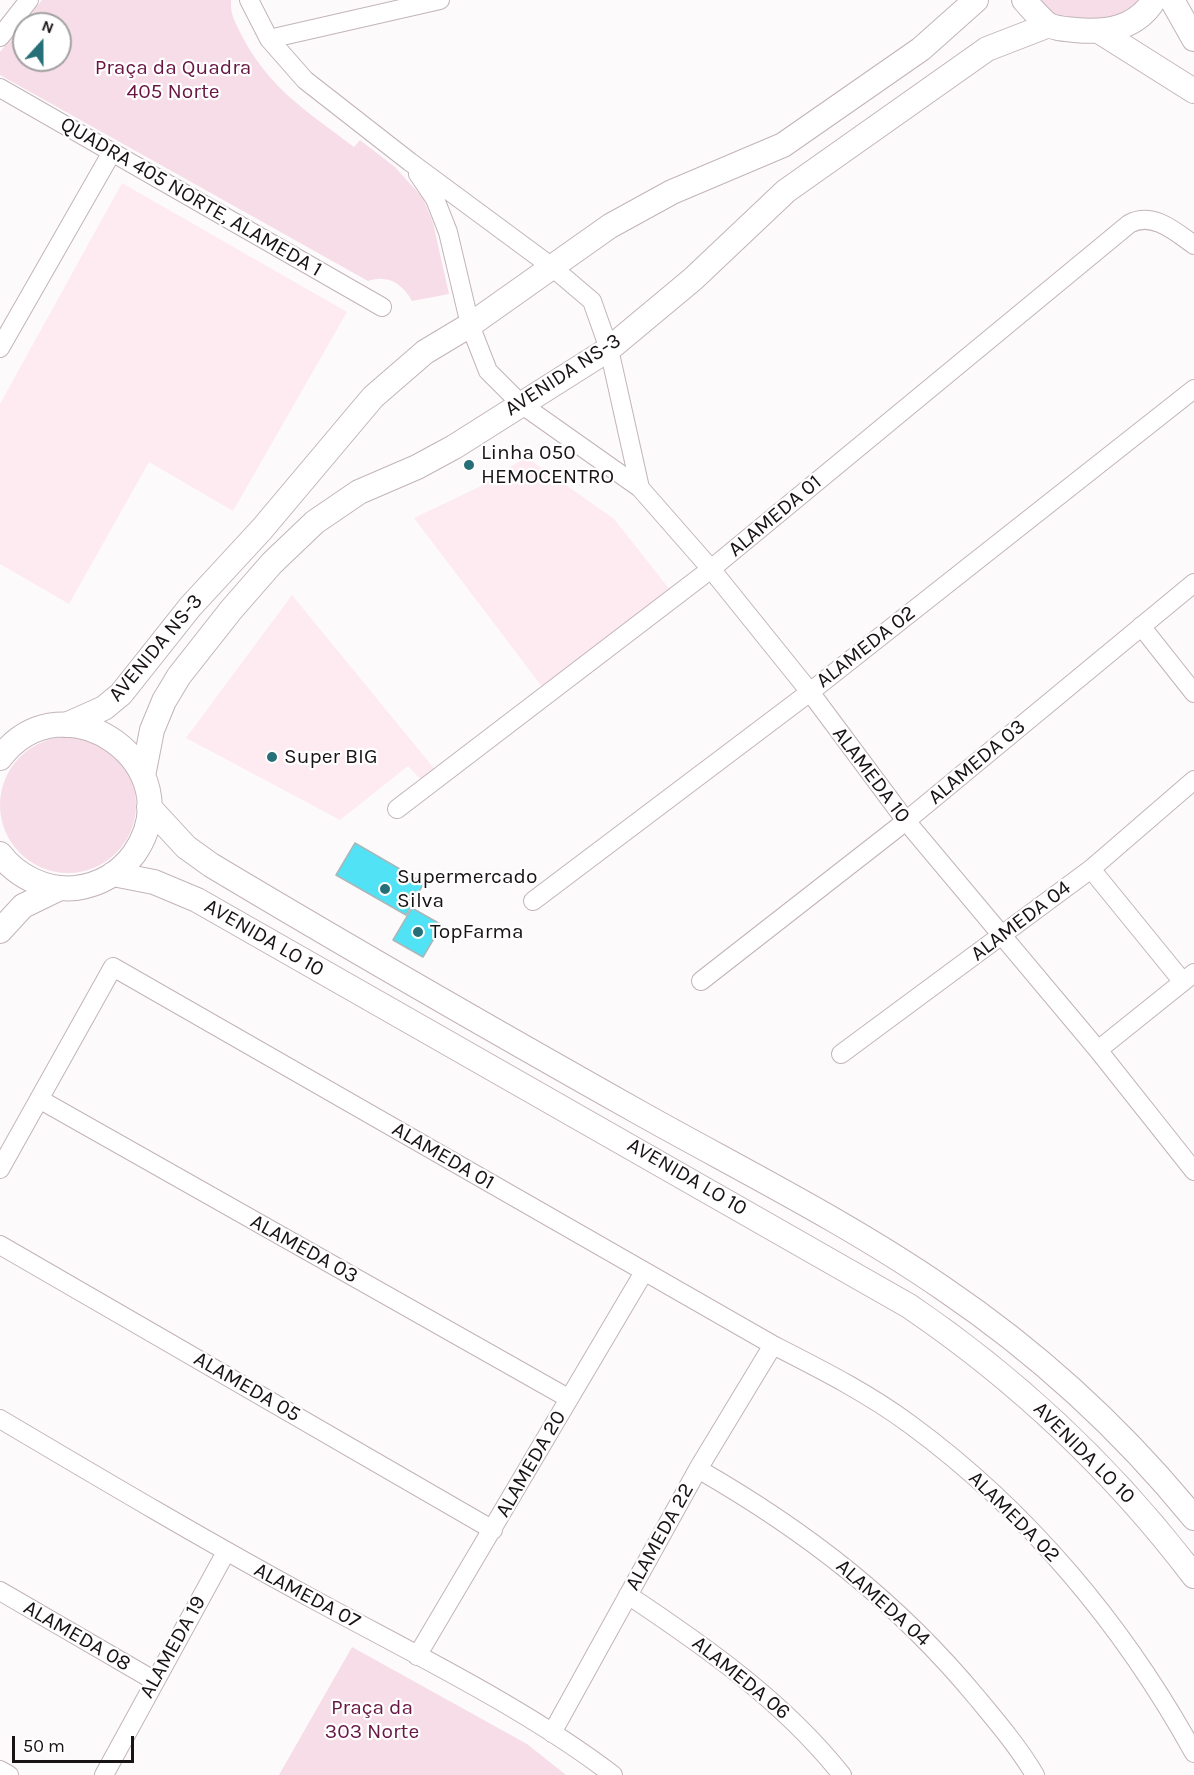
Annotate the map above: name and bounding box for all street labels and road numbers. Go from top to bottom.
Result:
street label: QUADRA 405 NORTE, ALAMEDA 1 [56,112,326,282]
street label: AVENIDA NS-3 [500,328,626,422]
street label: ALAMEDA 01 [723,470,827,562]
street label: AVENIDA NS-3 [104,589,208,707]
street label: ALAMEDA 02 [811,600,921,694]
street label: ALAMEDA 03 [923,714,1031,810]
street label: ALAMEDA 10 [827,722,915,828]
street label: ALAMEDA 04 [966,875,1076,967]
street label: AVENIDA LO 10 [200,894,328,982]
street label: ALAMEDA 01 [387,1117,499,1195]
street label: AVENIDA LO 10 [623,1133,751,1221]
street label: ALAMEDA 03 [246,1209,362,1289]
street label: ALAMEDA 05 [189,1346,305,1428]
street label: AVENIDA LO 10 [1028,1397,1140,1509]
street label: ALAMEDA 20 [490,1406,572,1522]
street label: ALAMEDA 02 [963,1466,1065,1568]
street label: ALAMEDA 22 [620,1479,700,1595]
street label: ALAMEDA 04 [830,1554,936,1652]
street label: ALAMEDA 07 [250,1557,364,1635]
street label: ALAMEDA 19 [134,1591,212,1703]
street label: ALAMEDA 08 [19,1595,135,1677]
street label: ALAMEDA 06 [687,1631,795,1725]

